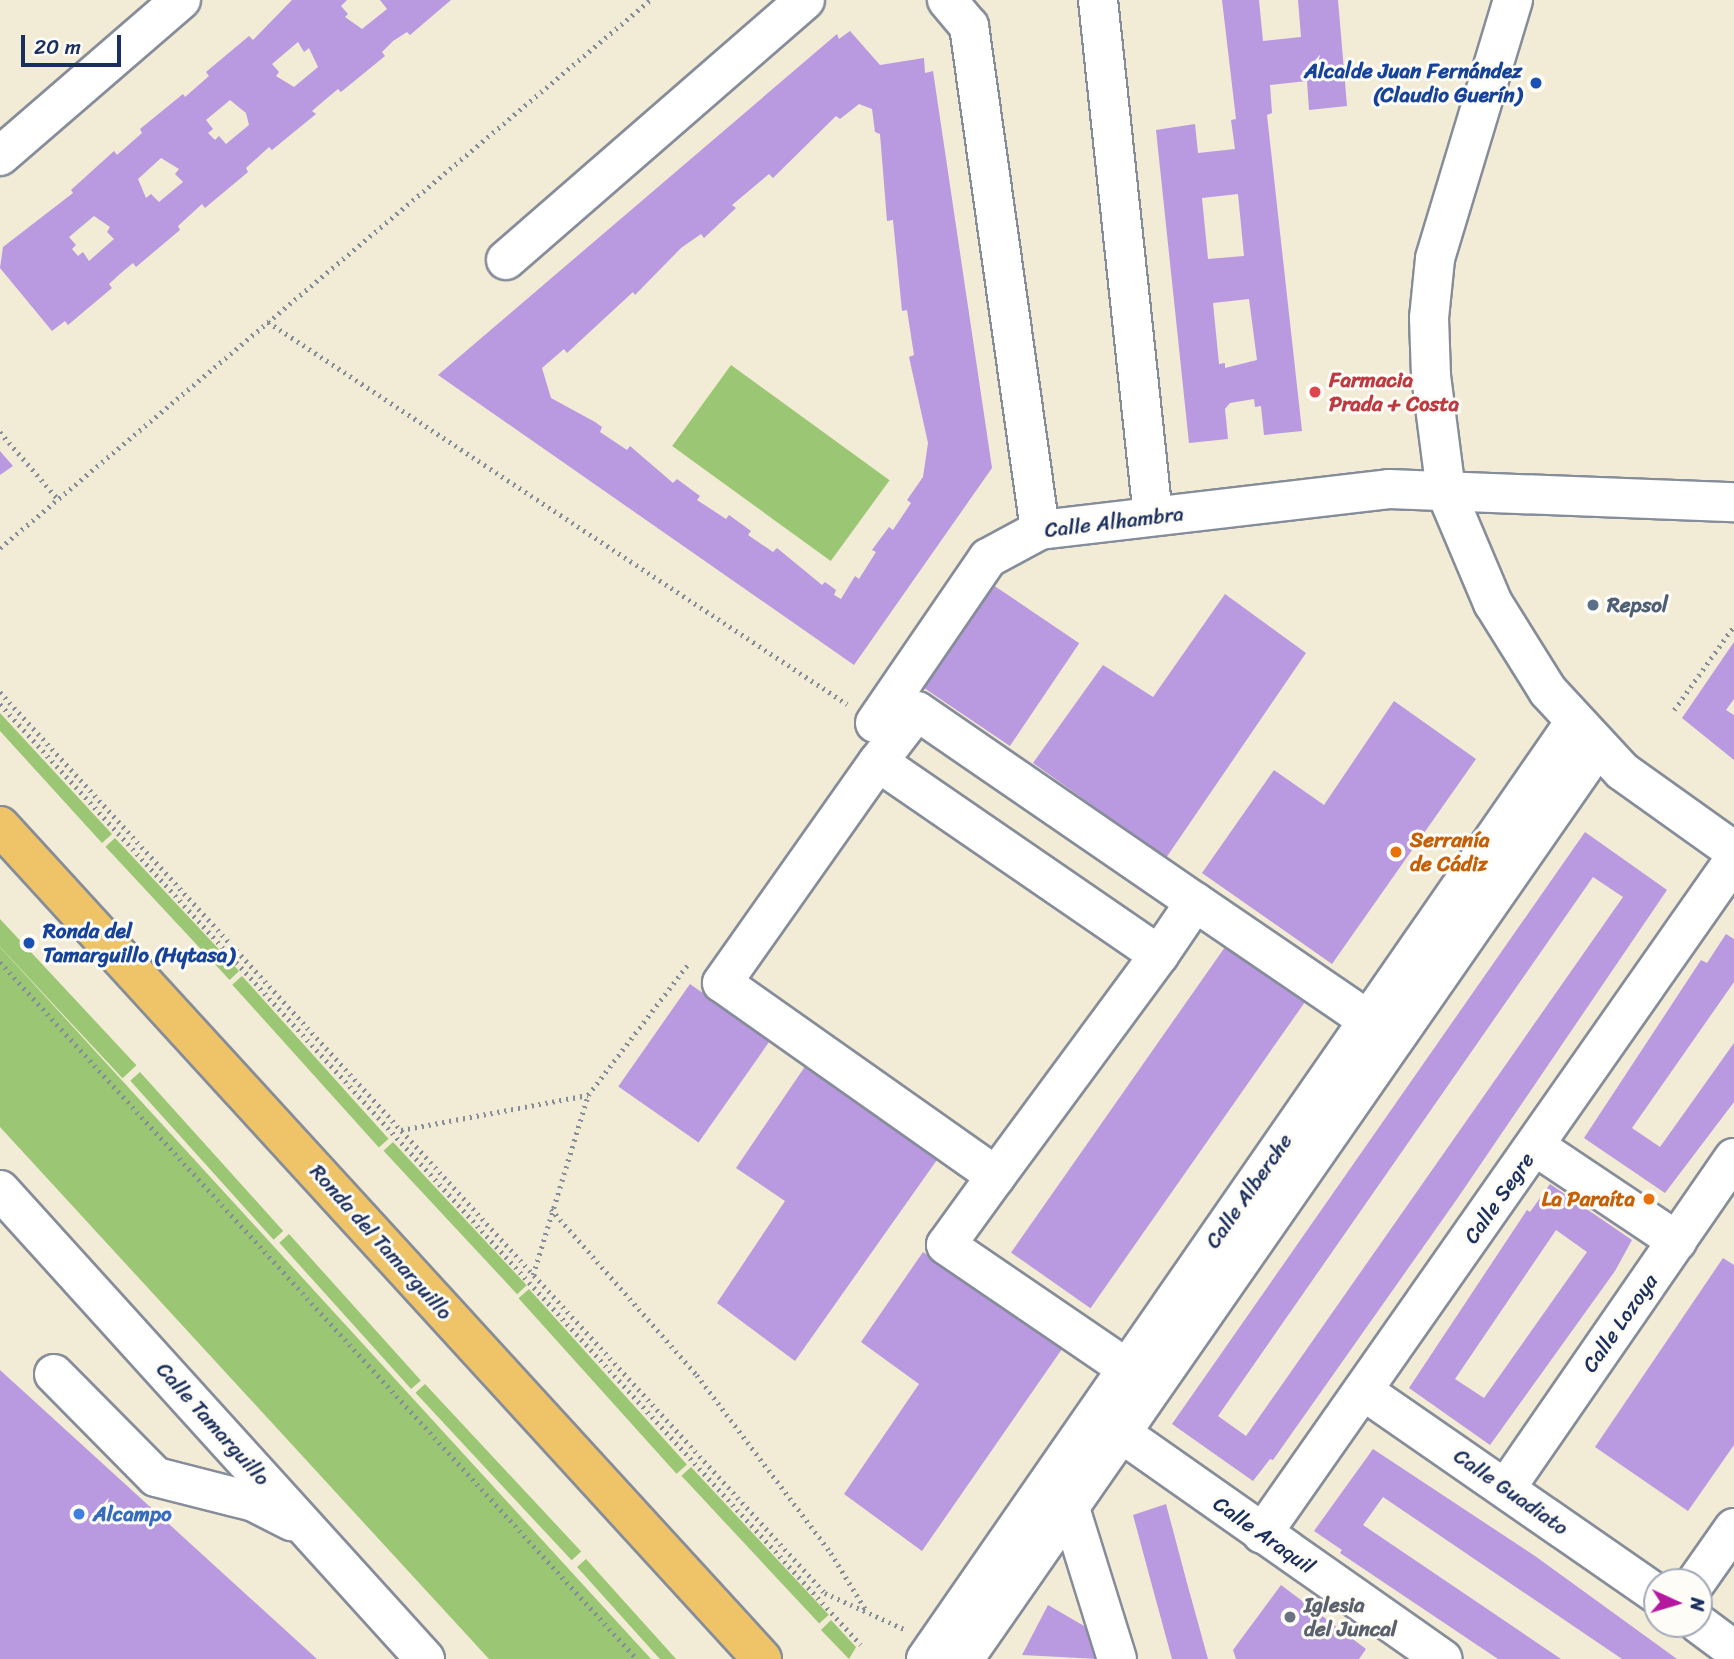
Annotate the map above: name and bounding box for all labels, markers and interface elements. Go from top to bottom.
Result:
scale bar [24,21,124,65]
text: 20 m [34,28,81,66]
place label: Alcalde Juan Fernández (Claudio Guerín) [1304,58,1522,108]
marker: Alcalde Juan Fernández (Claudio Guerín) [1528,75,1544,91]
place label: Farmacia Prada + Costa [1329,367,1459,417]
marker: Farmacia Prada + Costa [1307,384,1323,400]
street label: Calle Alhambra [1043,501,1185,543]
place label: Repsol [1607,592,1668,618]
marker: Repsol [1585,597,1601,613]
place label: Serranía de Cádiz [1410,827,1489,877]
marker: Serranía de Cádiz [1388,844,1404,860]
place label: Ronda del Tamarguillo (Hytasa) [43,918,234,968]
marker: Ronda del Tamarguillo (Hytasa) [21,935,37,951]
street label: Calle Alberche [1200,1129,1298,1253]
street label: Calle Segre [1458,1147,1540,1249]
street label: Ronda del Tamarguillo [304,1159,458,1325]
place label: La Paraíta [1541,1186,1635,1212]
marker: La Paraíta [1641,1191,1657,1207]
street label: Calle Lozoya [1577,1269,1663,1377]
street label: Calle Tamarguillo [151,1357,275,1491]
street label: Calle Guadiato [1449,1443,1573,1541]
street label: Calle Araquil [1208,1491,1320,1579]
place label: Alcampo [93,1501,172,1527]
marker: Alcampo [71,1506,87,1522]
north arrow [1643,1568,1713,1638]
place label: Iglesia del Juncal [1304,1592,1397,1642]
text: N [1681,1597,1714,1612]
marker: Iglesia del Juncal [1282,1609,1298,1625]

